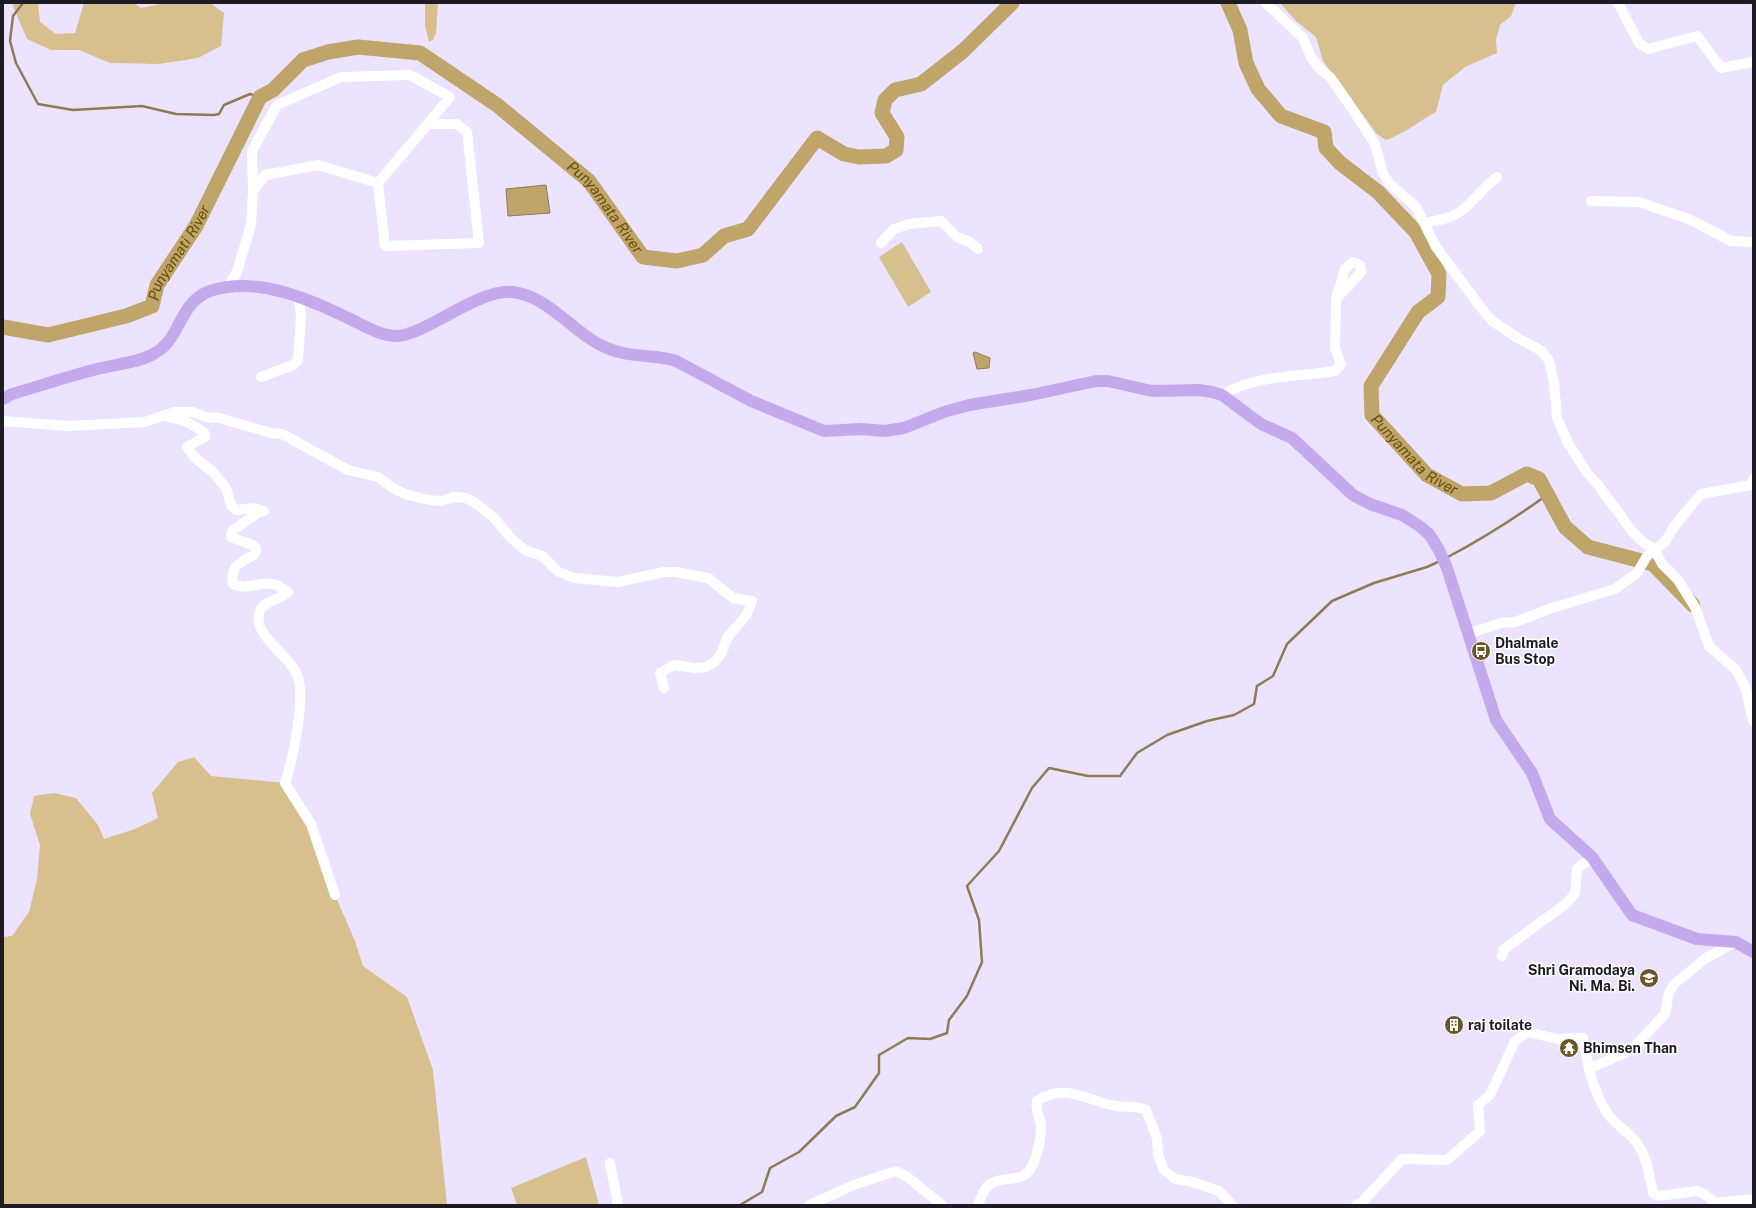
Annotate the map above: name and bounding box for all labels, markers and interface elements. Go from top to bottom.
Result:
water label: Punyamata River [564,157,647,257]
water label: Punyamati River [145,202,213,302]
water label: Punyamata River [1368,411,1461,498]
place label: Dhalmale Bus Stop [1495,635,1558,667]
bus stop icon: Dhalmale Bus Stop [1470,640,1492,662]
place label: Shri Gramodaya Ni. Ma. Bi. [1528,962,1635,994]
school or university icon: Shri Gramodaya Ni. Ma. Bi. [1638,967,1660,989]
building icon: raj toilate [1443,1014,1465,1036]
place label: raj toilate [1468,1017,1532,1033]
temple icon: Bhimsen Than [1558,1037,1580,1059]
place label: Bhimsen Than [1583,1040,1677,1056]

